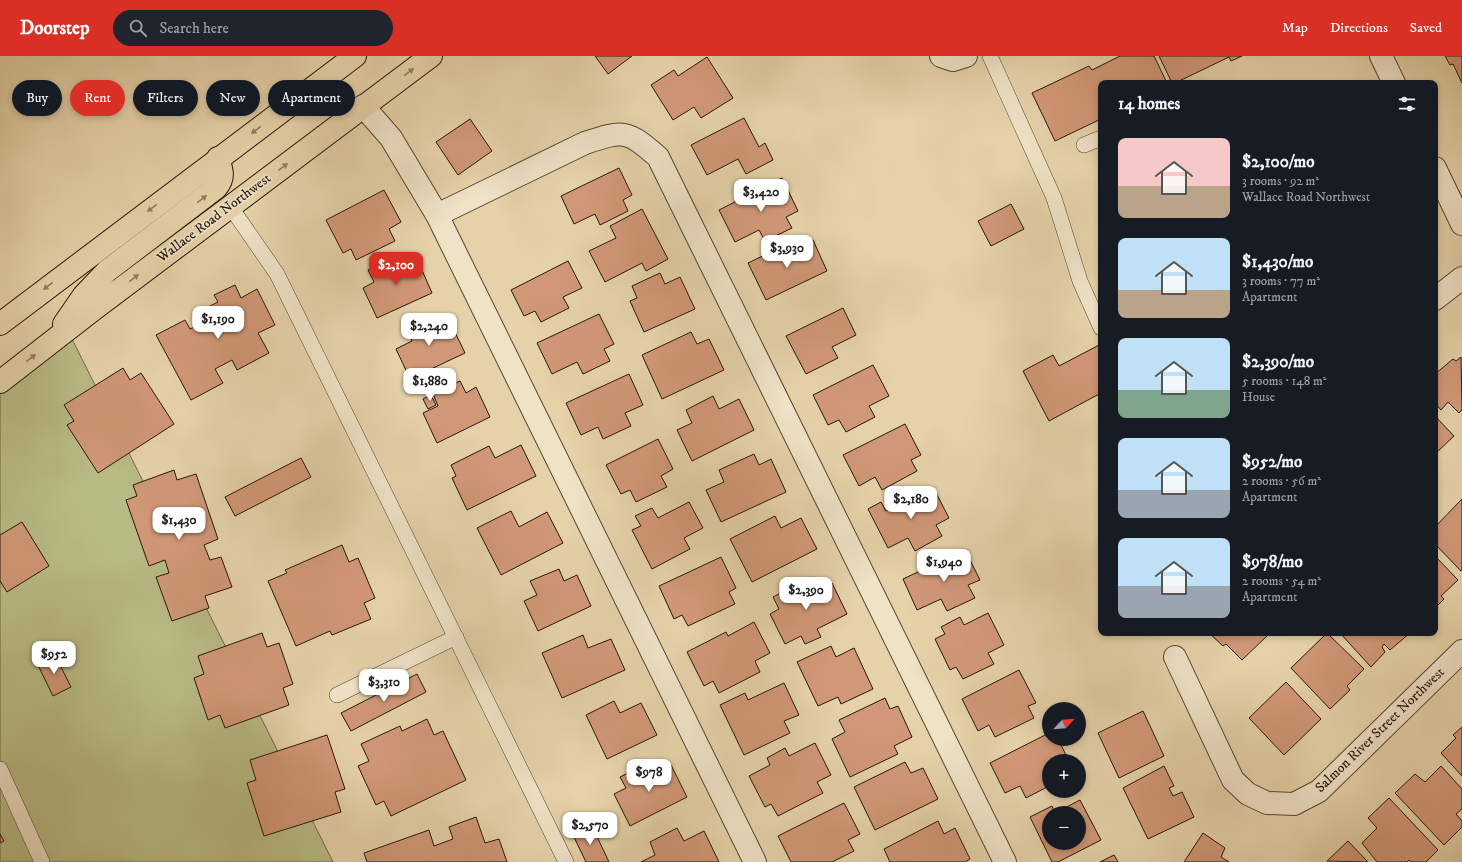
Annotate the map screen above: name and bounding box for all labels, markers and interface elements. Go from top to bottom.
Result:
search box [113,10,393,46]
text: Doorstep [20,17,89,40]
icon: search [127,17,149,39]
text: Search here [159,19,229,38]
text: Map [1282,19,1308,37]
text: Directions [1330,19,1388,37]
text: Saved [1410,19,1442,37]
one-way arrow [404,68,414,76]
chip: Buy [12,80,62,116]
chip: Rent [70,80,125,116]
chip: Filters [133,80,198,116]
chip: New [206,80,260,116]
chip: Apartment [268,80,355,116]
text: 14 homes [1118,93,1180,115]
icon: filters [1396,93,1418,115]
one-way arrow [251,125,262,134]
text: $2,100/mo [1242,151,1314,173]
icon: home [1150,154,1198,202]
one-way arrow [277,162,288,171]
street label: Wallace Road Northwest [153,169,275,267]
text: 3 rooms · 92 m² [1242,173,1319,189]
pin: $3,420 [728,179,794,213]
text: $3,420 [743,184,779,200]
text: Wallace Road Northwest [1242,189,1370,205]
one-way arrow [196,195,207,203]
one-way arrow [147,204,158,212]
pin: $3,930 [754,235,820,269]
text: $3,930 [770,240,804,256]
text: $1,430/mo [1242,251,1313,273]
pin: $2,100 [363,252,429,286]
icon: home [1150,254,1198,302]
text: $2,100 [378,257,414,273]
text: 3 rooms · 77 m² [1242,273,1320,289]
one-way arrow [128,274,139,283]
one-way arrow [43,282,54,290]
text: Apartment [1242,289,1297,305]
pin: $1,190 [185,306,251,340]
text: $1,190 [201,311,235,327]
pin: $2,240 [396,313,462,347]
text: $2,240 [410,318,448,334]
text: $2,390/mo [1242,351,1314,373]
one-way arrow [25,353,36,362]
icon: home [1150,354,1198,402]
pin: $1,880 [397,368,463,402]
text: $1,880 [412,373,448,389]
text: 5 rooms · 148 m² [1242,373,1327,389]
text: House [1242,389,1275,405]
text: $952/mo [1242,451,1302,473]
icon: home [1150,454,1198,502]
text: 2 rooms · 56 m² [1242,473,1321,489]
pin: $2,180 [878,486,944,520]
text: Apartment [1242,489,1297,505]
text: $2,180 [893,491,929,507]
pin: $1,430 [146,507,212,541]
text: $1,430 [162,512,196,528]
pin: $1,940 [911,549,977,583]
text: $978/mo [1242,551,1303,573]
text: $1,940 [926,554,962,570]
icon: home [1150,554,1198,602]
text: 2 rooms · 54 m² [1242,573,1321,589]
pin: $2,390 [773,577,839,611]
text: $2,390 [788,582,824,598]
text: Apartment [1242,589,1297,605]
pin: $952 [30,641,78,675]
text: $952 [41,646,67,662]
street label: Salmon River Street Northwest [1312,663,1449,797]
pin: $3,310 [351,669,417,703]
text: $3,310 [368,674,400,690]
north arrow [1042,702,1086,746]
map controls [1042,702,1086,850]
button: + [1042,754,1086,798]
pin: $978 [625,759,673,793]
text: $978 [636,764,662,780]
button: − [1042,806,1086,850]
pin: $2,570 [557,812,623,846]
text: $2,570 [571,817,609,833]

